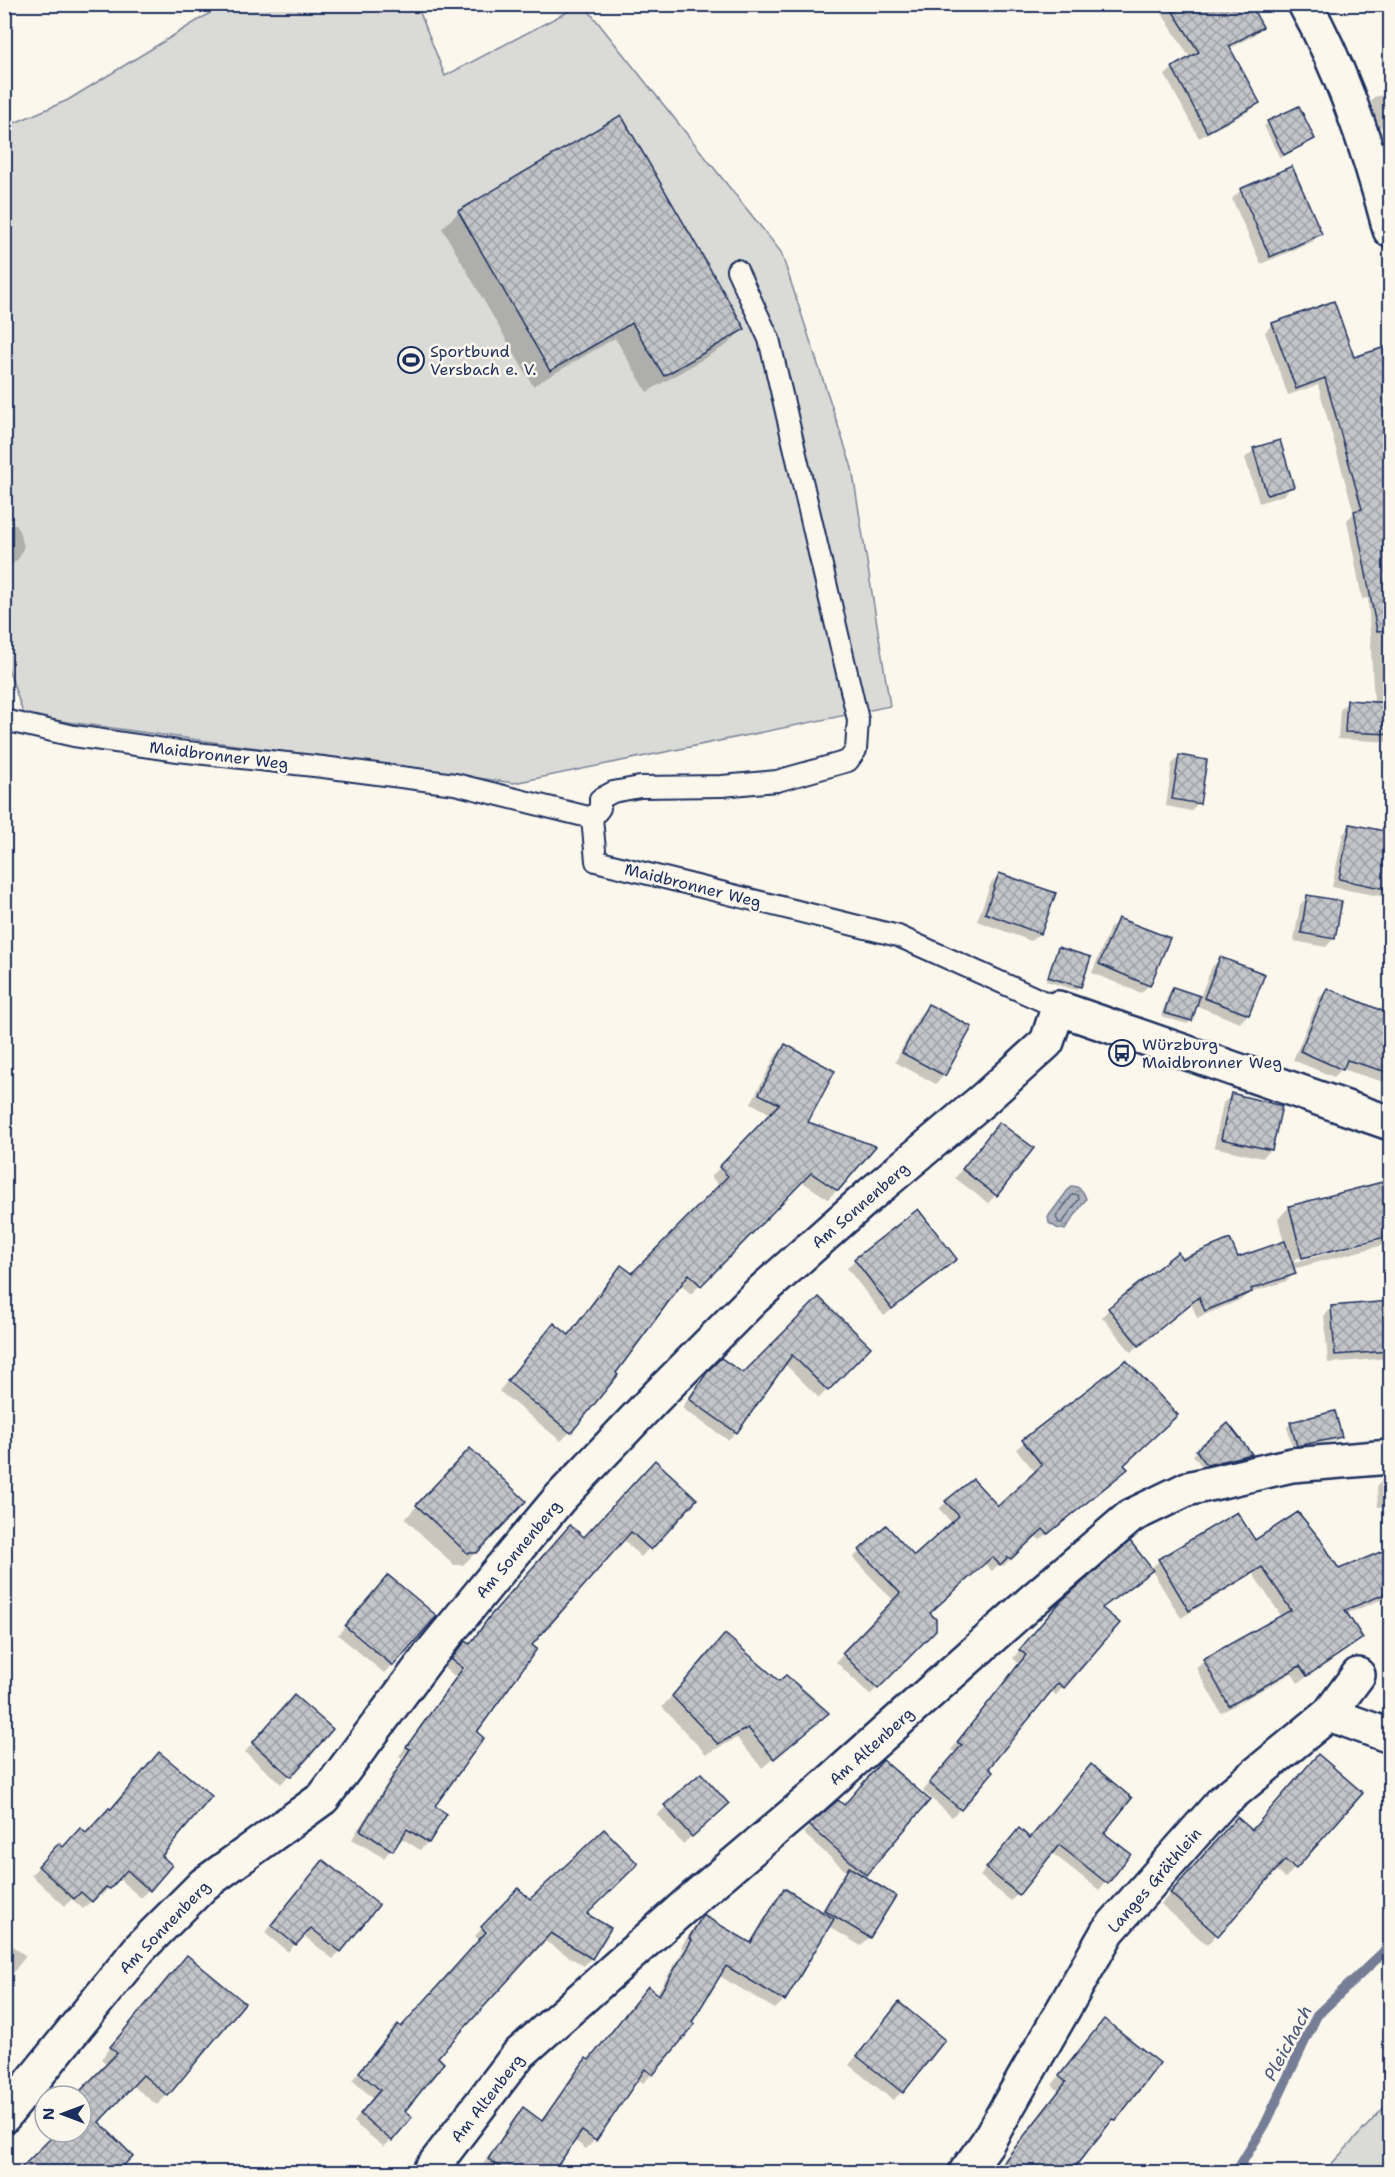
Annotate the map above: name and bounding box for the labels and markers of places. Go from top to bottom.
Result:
place label: Sportbund Versbach e. V. [430,341,536,380]
sports icon: Sportbund Versbach e. V. [396,345,426,375]
place label: Würzburg Maidbronner Weg [1142,1034,1282,1073]
bus stop icon: Würzburg Maidbronner Weg [1107,1038,1137,1068]

